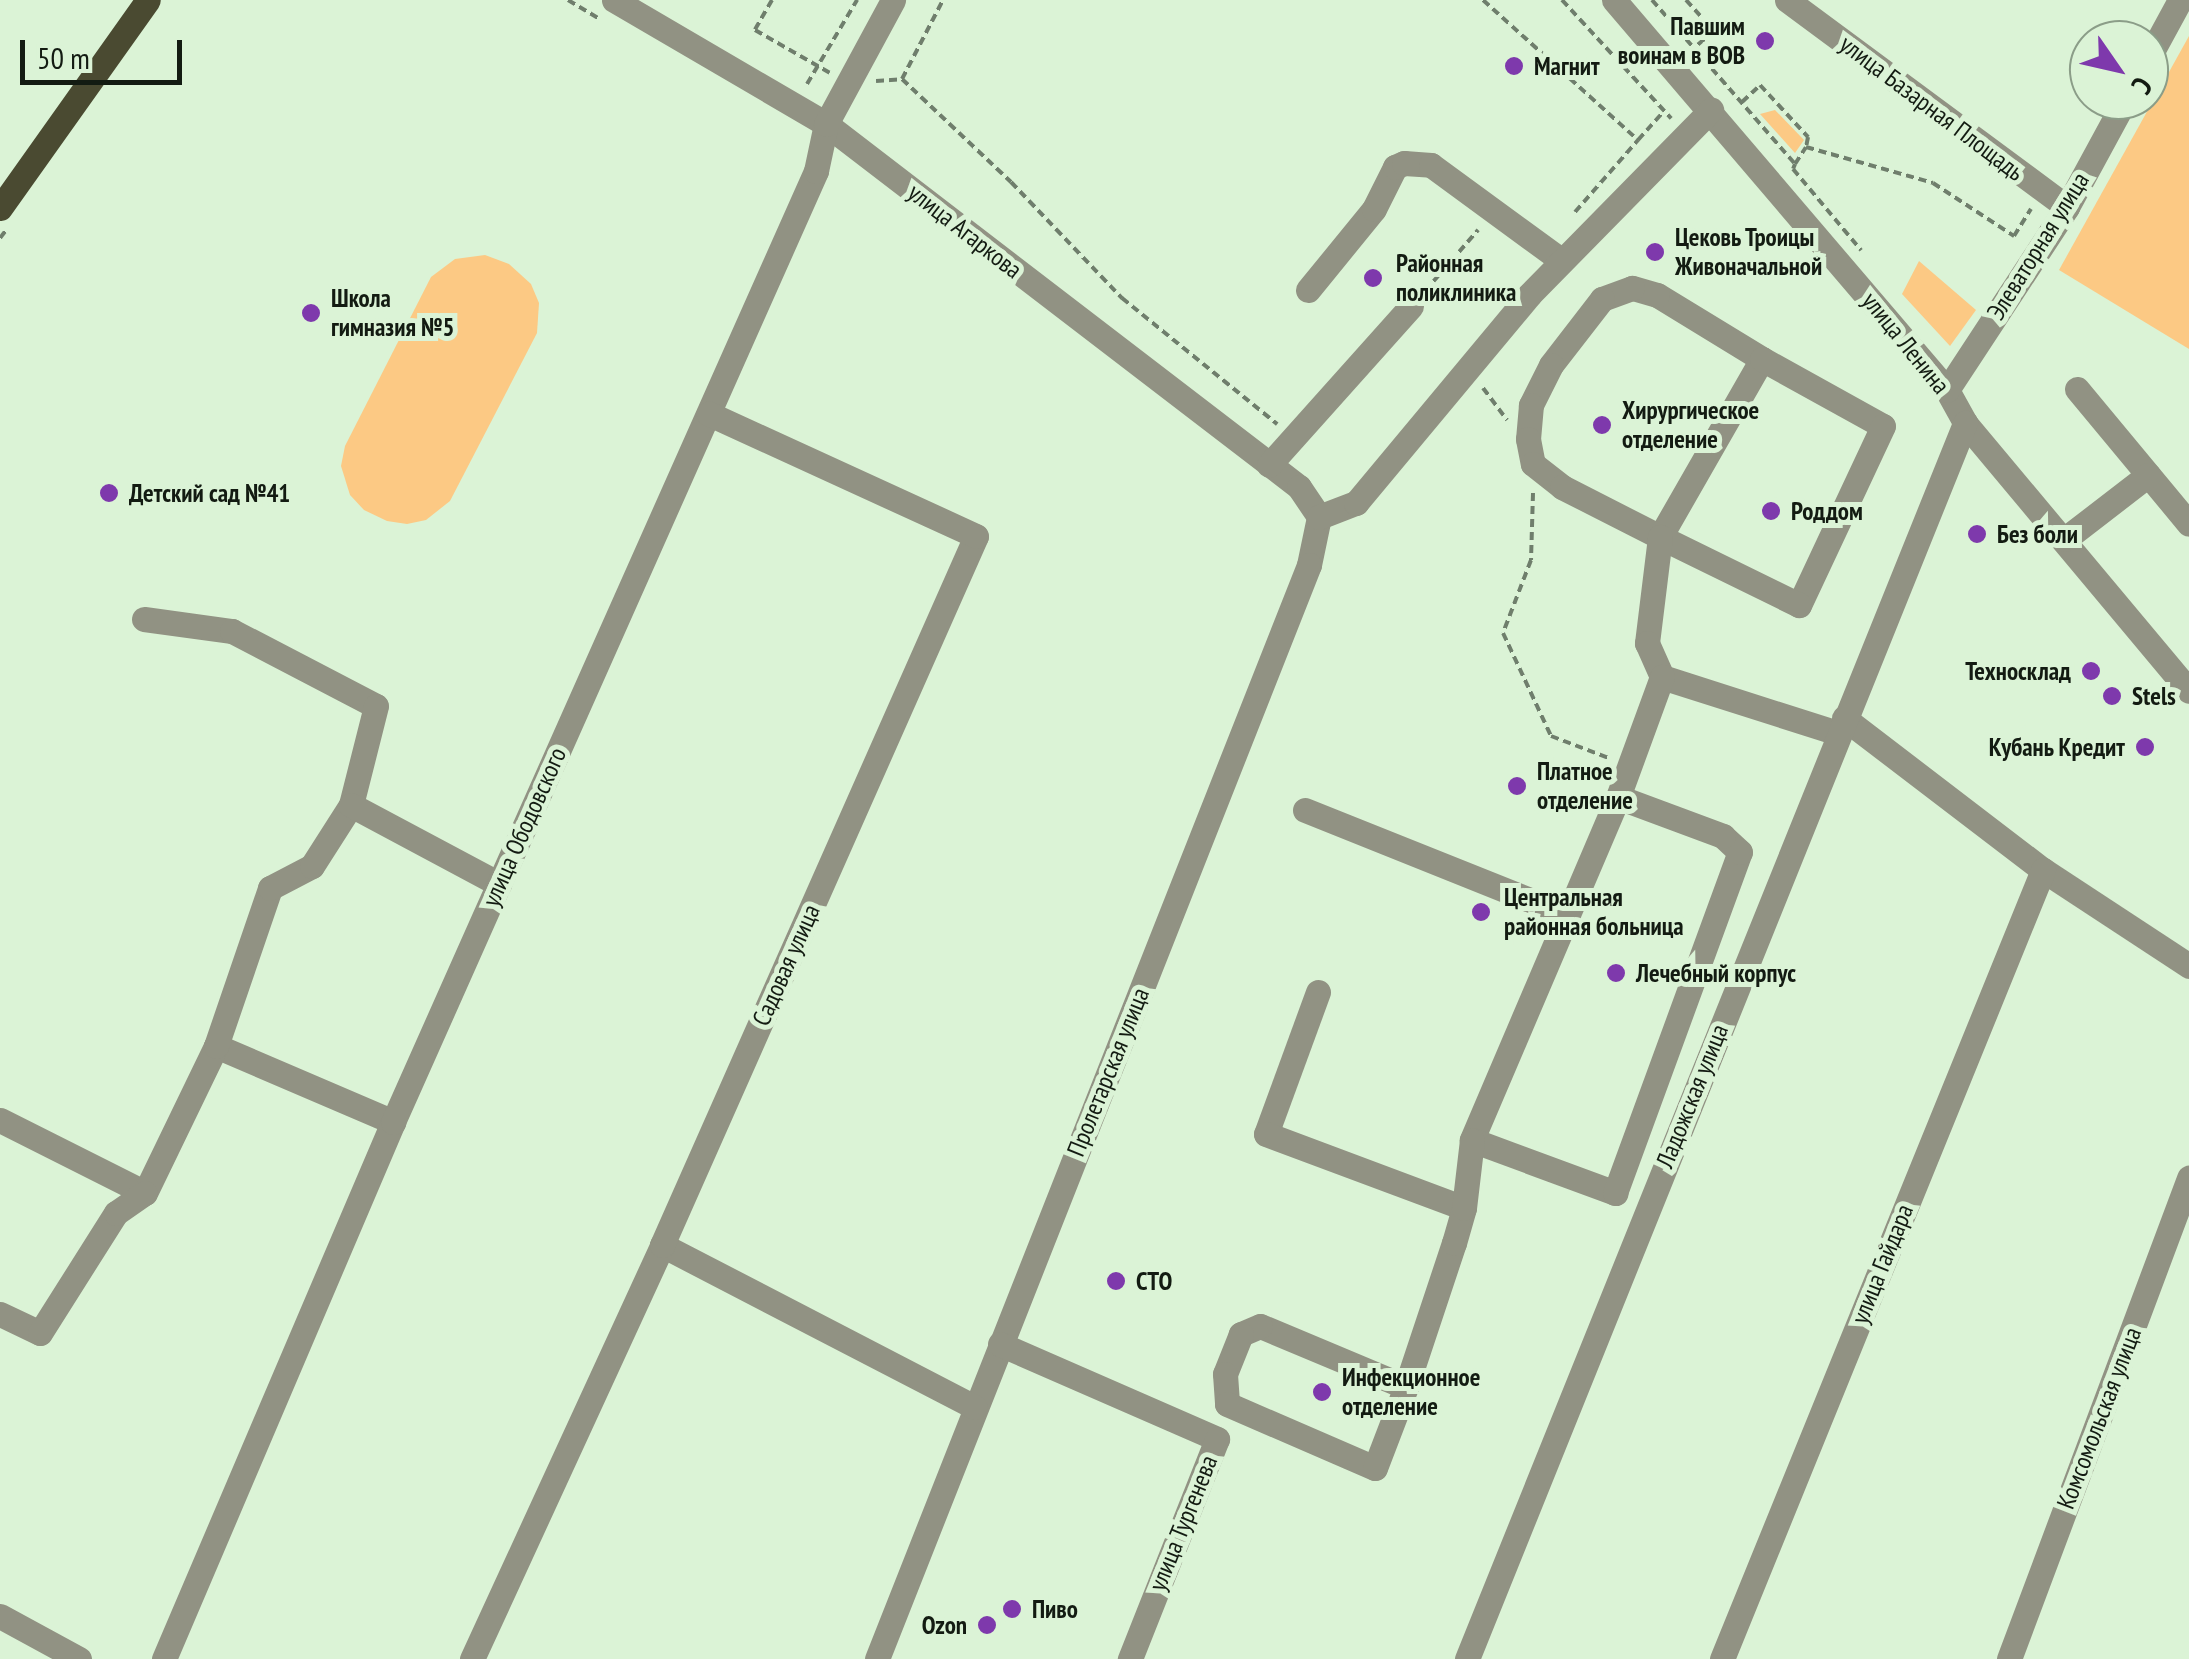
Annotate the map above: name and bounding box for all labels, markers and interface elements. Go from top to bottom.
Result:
place label: Павшим воинам в ВОВ [1618,12,1745,71]
scale bar [25,20,188,82]
north arrow [2069,20,2169,120]
street label: улица Базарная Площадь [1834,29,2030,187]
marker: Павшим воинам в ВОВ [1754,30,1776,52]
text: 50 m [37,38,90,77]
place label: Магнит [1534,51,1600,81]
marker: Магнит [1503,55,1525,77]
text: С [2124,70,2162,102]
street label: Элеваторная улица [1981,167,2095,325]
street label: улица Агаркова [902,177,1028,285]
place label: Цековь Троицы Живоначальной [1675,223,1822,282]
marker: Цековь Троицы Живоначальной [1644,241,1666,263]
place label: Районная поликлиника [1396,249,1516,308]
marker: Районная поликлиника [1360,265,1386,291]
place label: Школа гимназия №5 [331,284,454,343]
street label: улица Ленина [1856,286,1956,400]
marker: Школа гимназия №5 [300,302,322,324]
place label: Хирургическое отделение [1622,396,1759,455]
marker: Хирургическое отделение [1591,414,1613,436]
place label: Детский сад №41 [129,478,290,508]
marker: Детский сад №41 [98,482,120,504]
place label: Роддом [1791,496,1863,526]
marker: Роддом [1760,500,1782,522]
place label: Без боли [1997,519,2078,549]
marker: Без боли [1966,523,1988,545]
place label: Техносклад [1965,656,2071,686]
marker: Техносклад [2080,660,2102,682]
place label: Stels [2132,681,2176,711]
marker: Stels [2101,685,2123,707]
place label: Кубань Кредит [1988,732,2125,762]
marker: Кубань Кредит [2134,736,2156,758]
street label: улица Ободовского [476,743,572,911]
place label: Платное отделение [1537,757,1633,816]
marker: Платное отделение [1506,775,1528,797]
place label: Центральная районная больница [1504,883,1684,942]
marker: Центральная районная больница [1468,899,1494,925]
street label: Садовая улица [746,900,826,1030]
place label: Лечебный корпус [1636,958,1796,988]
marker: Лечебный корпус [1605,962,1627,984]
street label: Пролетарская улица [1061,983,1155,1161]
street label: Ладожская улица [1650,1020,1734,1172]
street label: улица Гайдара [1844,1200,1920,1328]
place label: СТО [1136,1266,1172,1296]
marker: СТО [1105,1270,1127,1292]
street label: Комсомольская улица [2051,1323,2147,1513]
place label: Инфекционное отделение [1342,1363,1480,1422]
marker: Инфекционное отделение [1311,1381,1333,1403]
street label: улица Тургенева [1142,1451,1224,1595]
place label: Пиво [1032,1594,1078,1624]
marker: Пиво [1001,1598,1023,1620]
place label: Ozon [922,1610,967,1640]
marker: Ozon [976,1614,998,1636]

